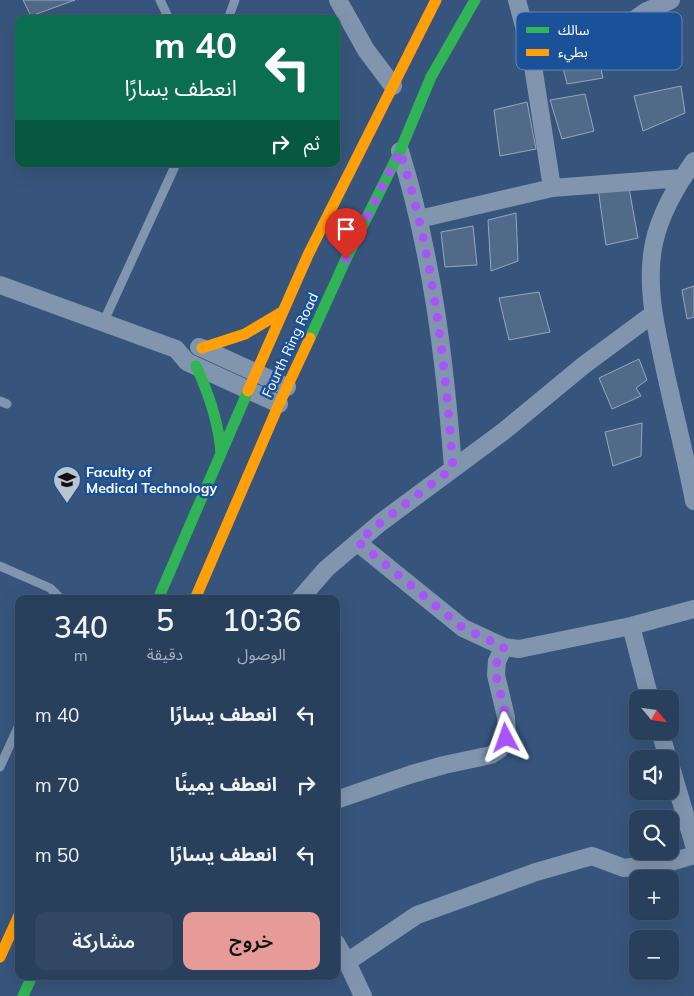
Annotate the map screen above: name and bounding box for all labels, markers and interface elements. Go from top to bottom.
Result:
legend [516,12,682,70]
text: سالك [558,21,590,39]
text: 40 m [154,23,237,67]
icon: left [255,35,320,100]
text: بطيء [558,43,588,63]
text: انعطف يسارًا [124,74,237,102]
icon: right [266,130,294,158]
text: ثم [304,131,320,155]
pin [325,208,367,259]
icon: arrive [332,215,360,243]
street label: Fourth Ring Road [258,290,322,400]
place label: Faculty of Medical Technology [86,463,217,497]
school or university icon: Faculty of Medical Technology [52,465,82,504]
text: 5 [156,601,174,639]
text: 10:36 [222,601,301,639]
text: 340 [54,608,108,646]
text: دقيقة [147,644,183,664]
text: الوصول [237,644,286,664]
text: m [74,645,88,665]
north arrow [629,690,679,740]
map controls [629,690,679,980]
icon: left [292,701,320,729]
text: انعطف يسارًا [170,702,277,726]
text: 40 m [35,703,79,727]
position arrow [479,711,531,763]
button: sound [629,750,679,800]
icon: right [292,771,320,799]
text: انعطف يمينًا [175,772,277,796]
text: 70 m [35,773,79,797]
button: search [629,810,679,860]
icon: left [292,841,320,869]
text: انعطف يسارًا [170,842,277,866]
text: 50 m [35,843,79,867]
button: + [629,870,679,920]
button: مشاركة [35,912,173,970]
button: خروج [183,912,320,970]
button: − [629,930,679,980]

